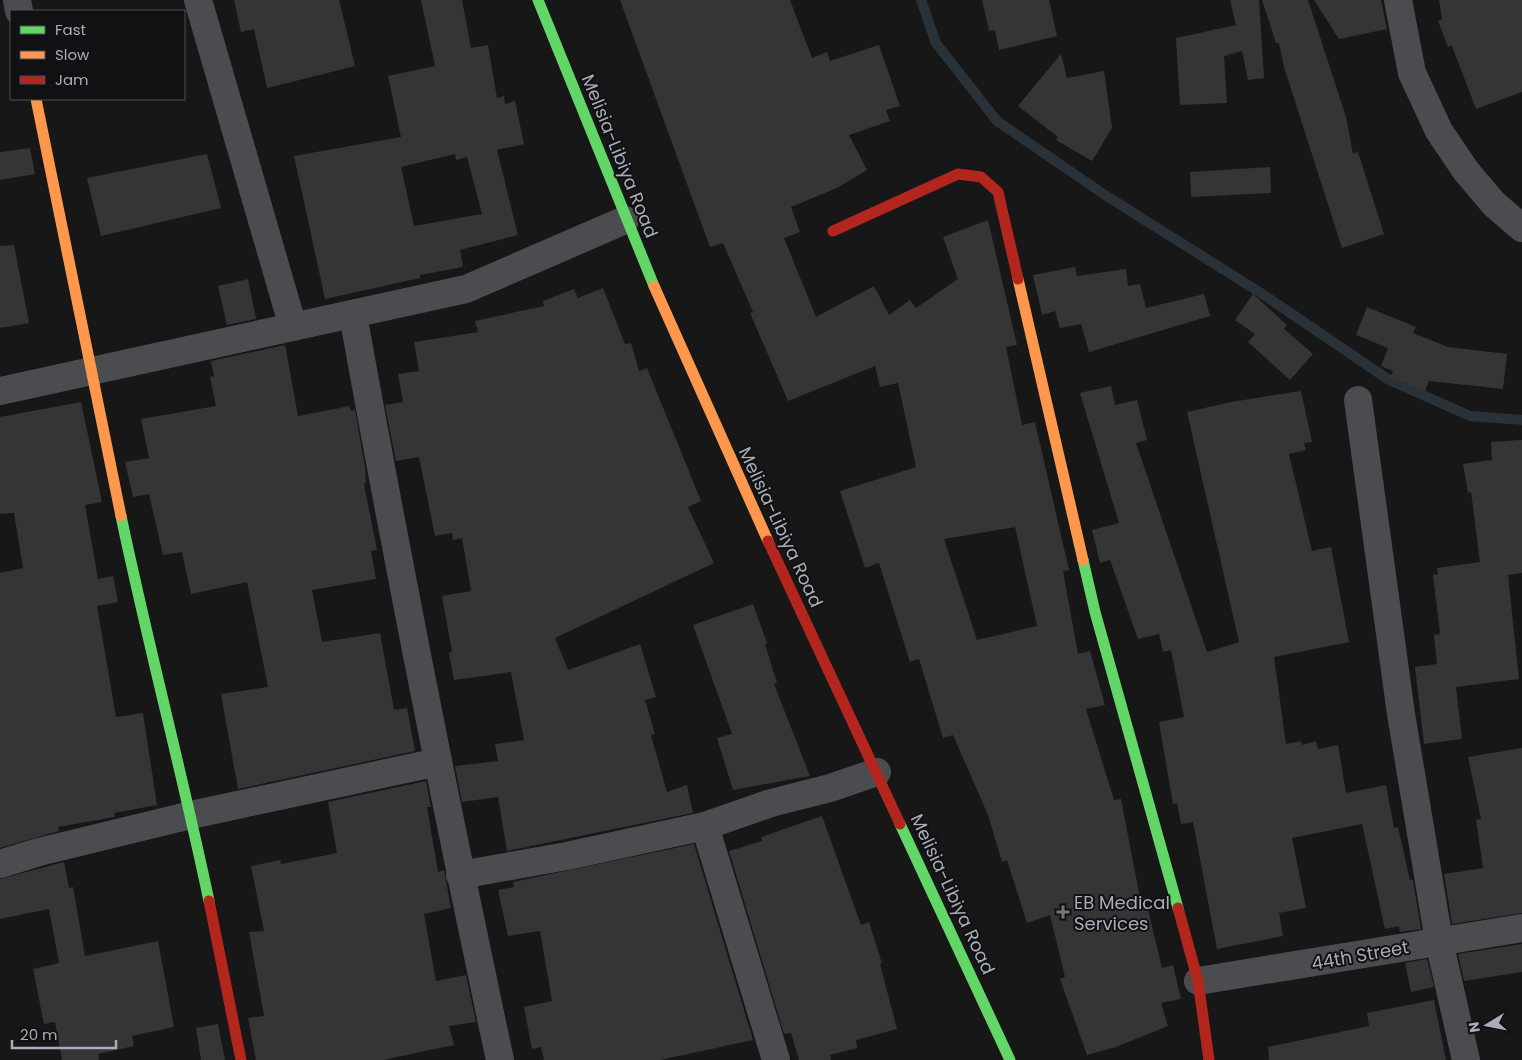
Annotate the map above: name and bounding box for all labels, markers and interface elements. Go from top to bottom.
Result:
legend [10,10,185,100]
text: Fast [55,19,86,40]
text: Slow [55,44,90,65]
text: Jam [55,69,89,90]
street label: Melisia-Libiya Road [576,71,664,241]
street label: Melisia-Libiya Road [733,443,829,611]
street label: Melisia-Libiya Road [905,810,1001,978]
place label: EB Medical Services [1074,890,1170,936]
marker: EB Medical Services [1056,905,1070,919]
street label: 44th Street [1309,934,1411,976]
north arrow [1462,1000,1512,1050]
scale bar [12,1018,116,1050]
text: N [1463,1020,1485,1034]
text: 20 m [20,1024,58,1045]

